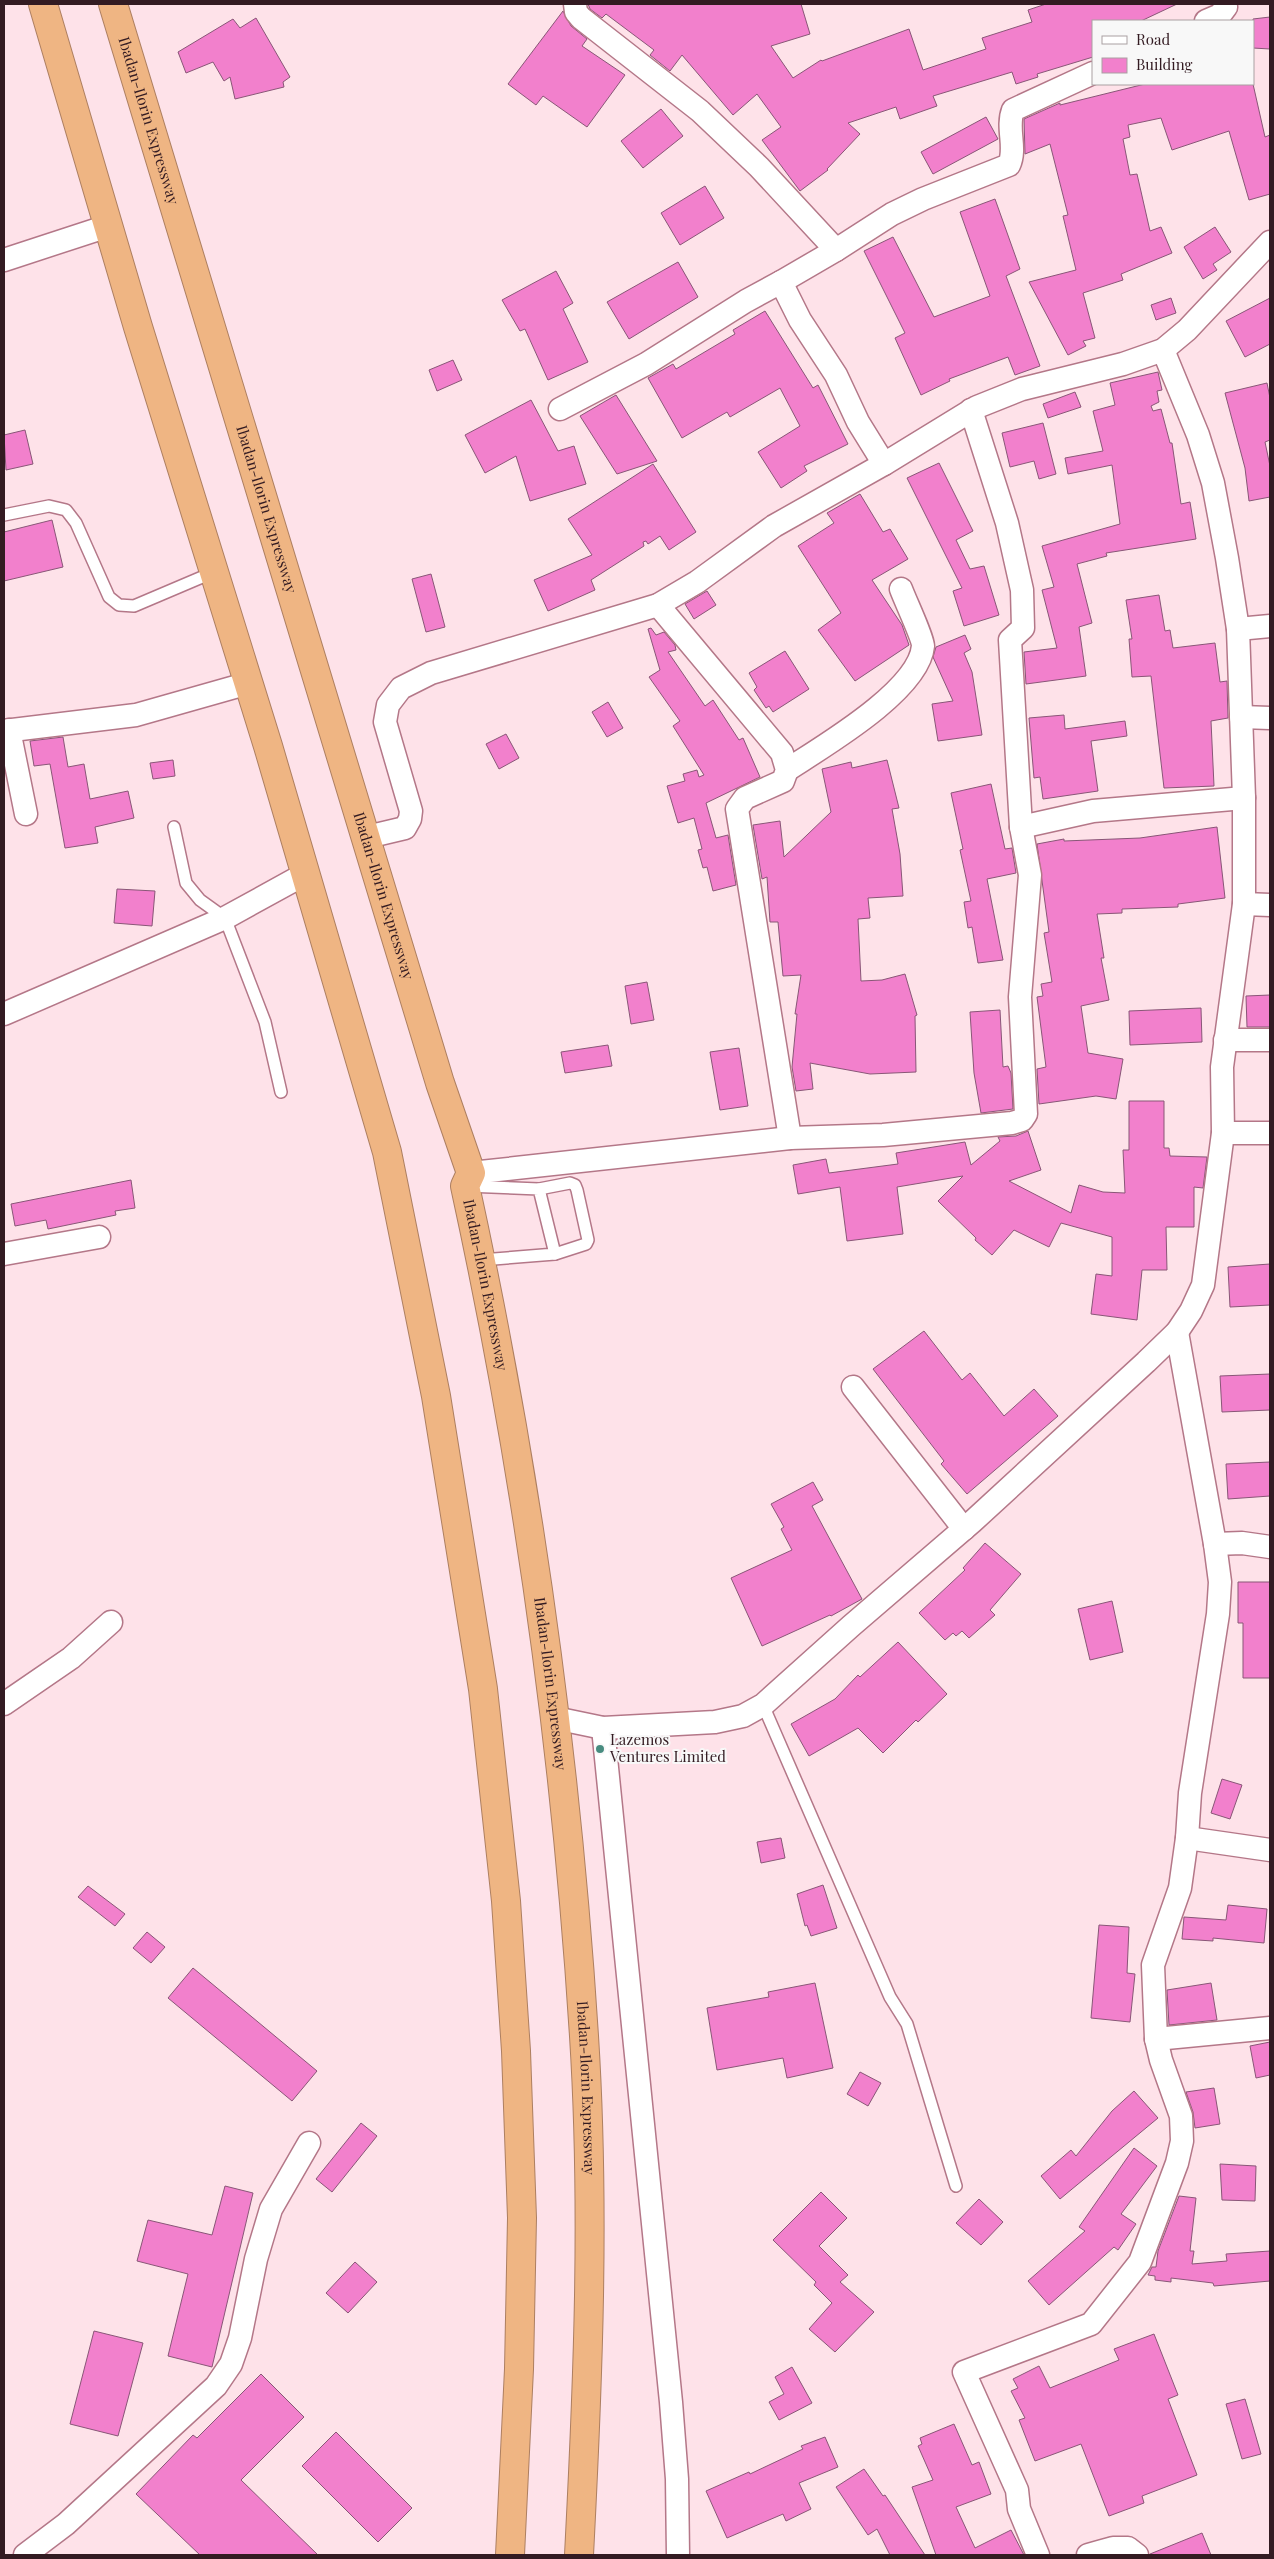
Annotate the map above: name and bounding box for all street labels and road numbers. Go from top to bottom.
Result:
street label: Ibadan-Ilorin Expressway [114,34,184,207]
street label: Ibadan-Ilorin Expressway [232,423,302,596]
street label: Ibadan-Ilorin Expressway [349,809,419,982]
street label: Ibadan-Ilorin Expressway [459,1197,513,1373]
street label: Ibadan-Ilorin Expressway [530,1596,572,1772]
street label: Ibadan-Ilorin Expressway [573,2000,600,2176]

